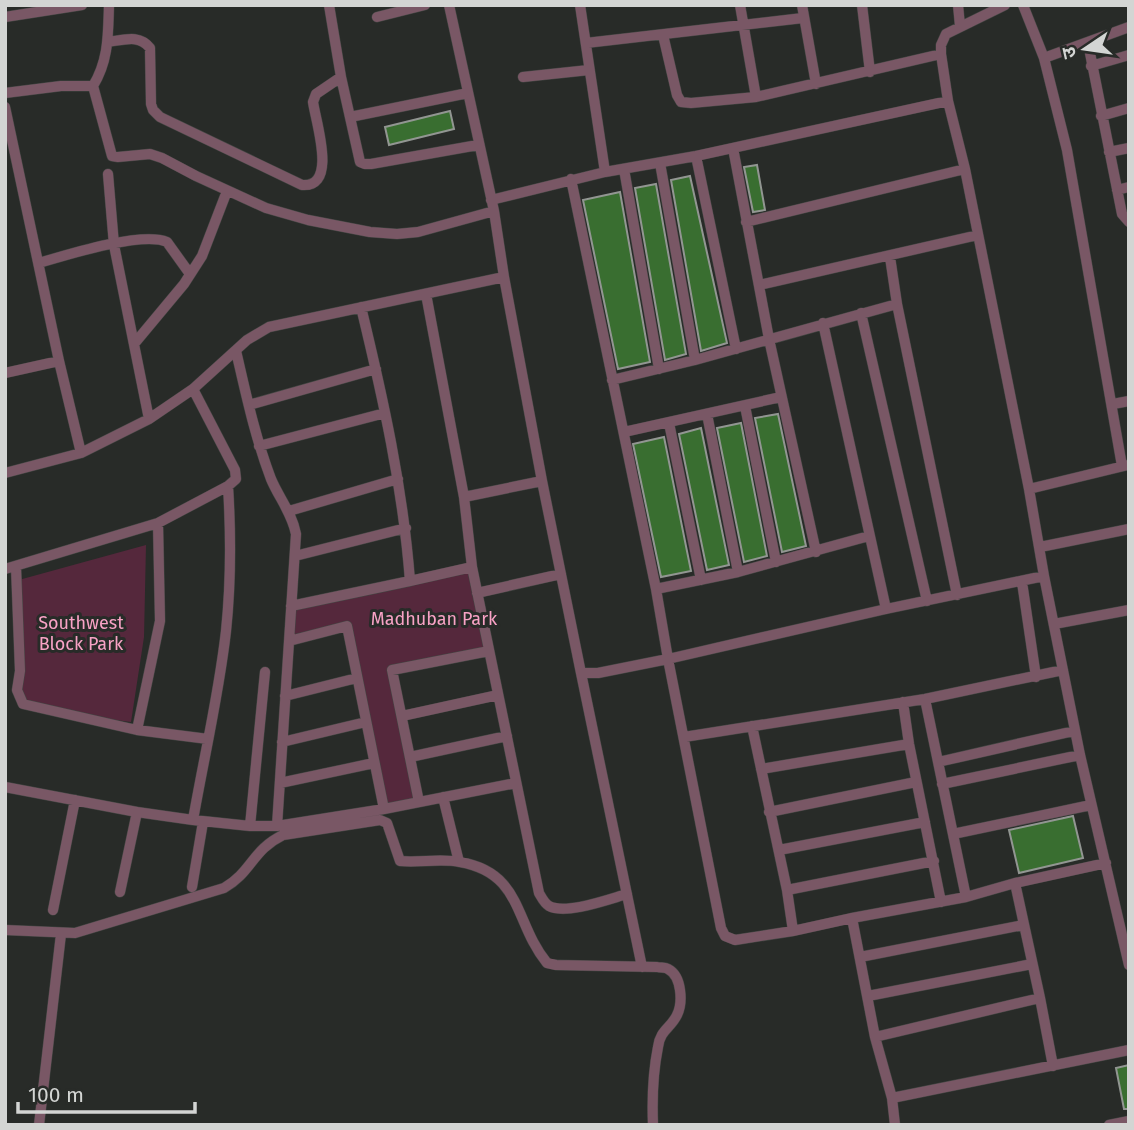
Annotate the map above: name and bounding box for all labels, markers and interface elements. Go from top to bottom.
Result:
north arrow [1050,14,1120,84]
text: उ [1056,44,1081,61]
park label: Madhuban Park [371,608,498,630]
park label: Southwest Block Park [38,612,124,655]
scale bar [18,1070,194,1114]
text: 100 m [28,1082,84,1108]

